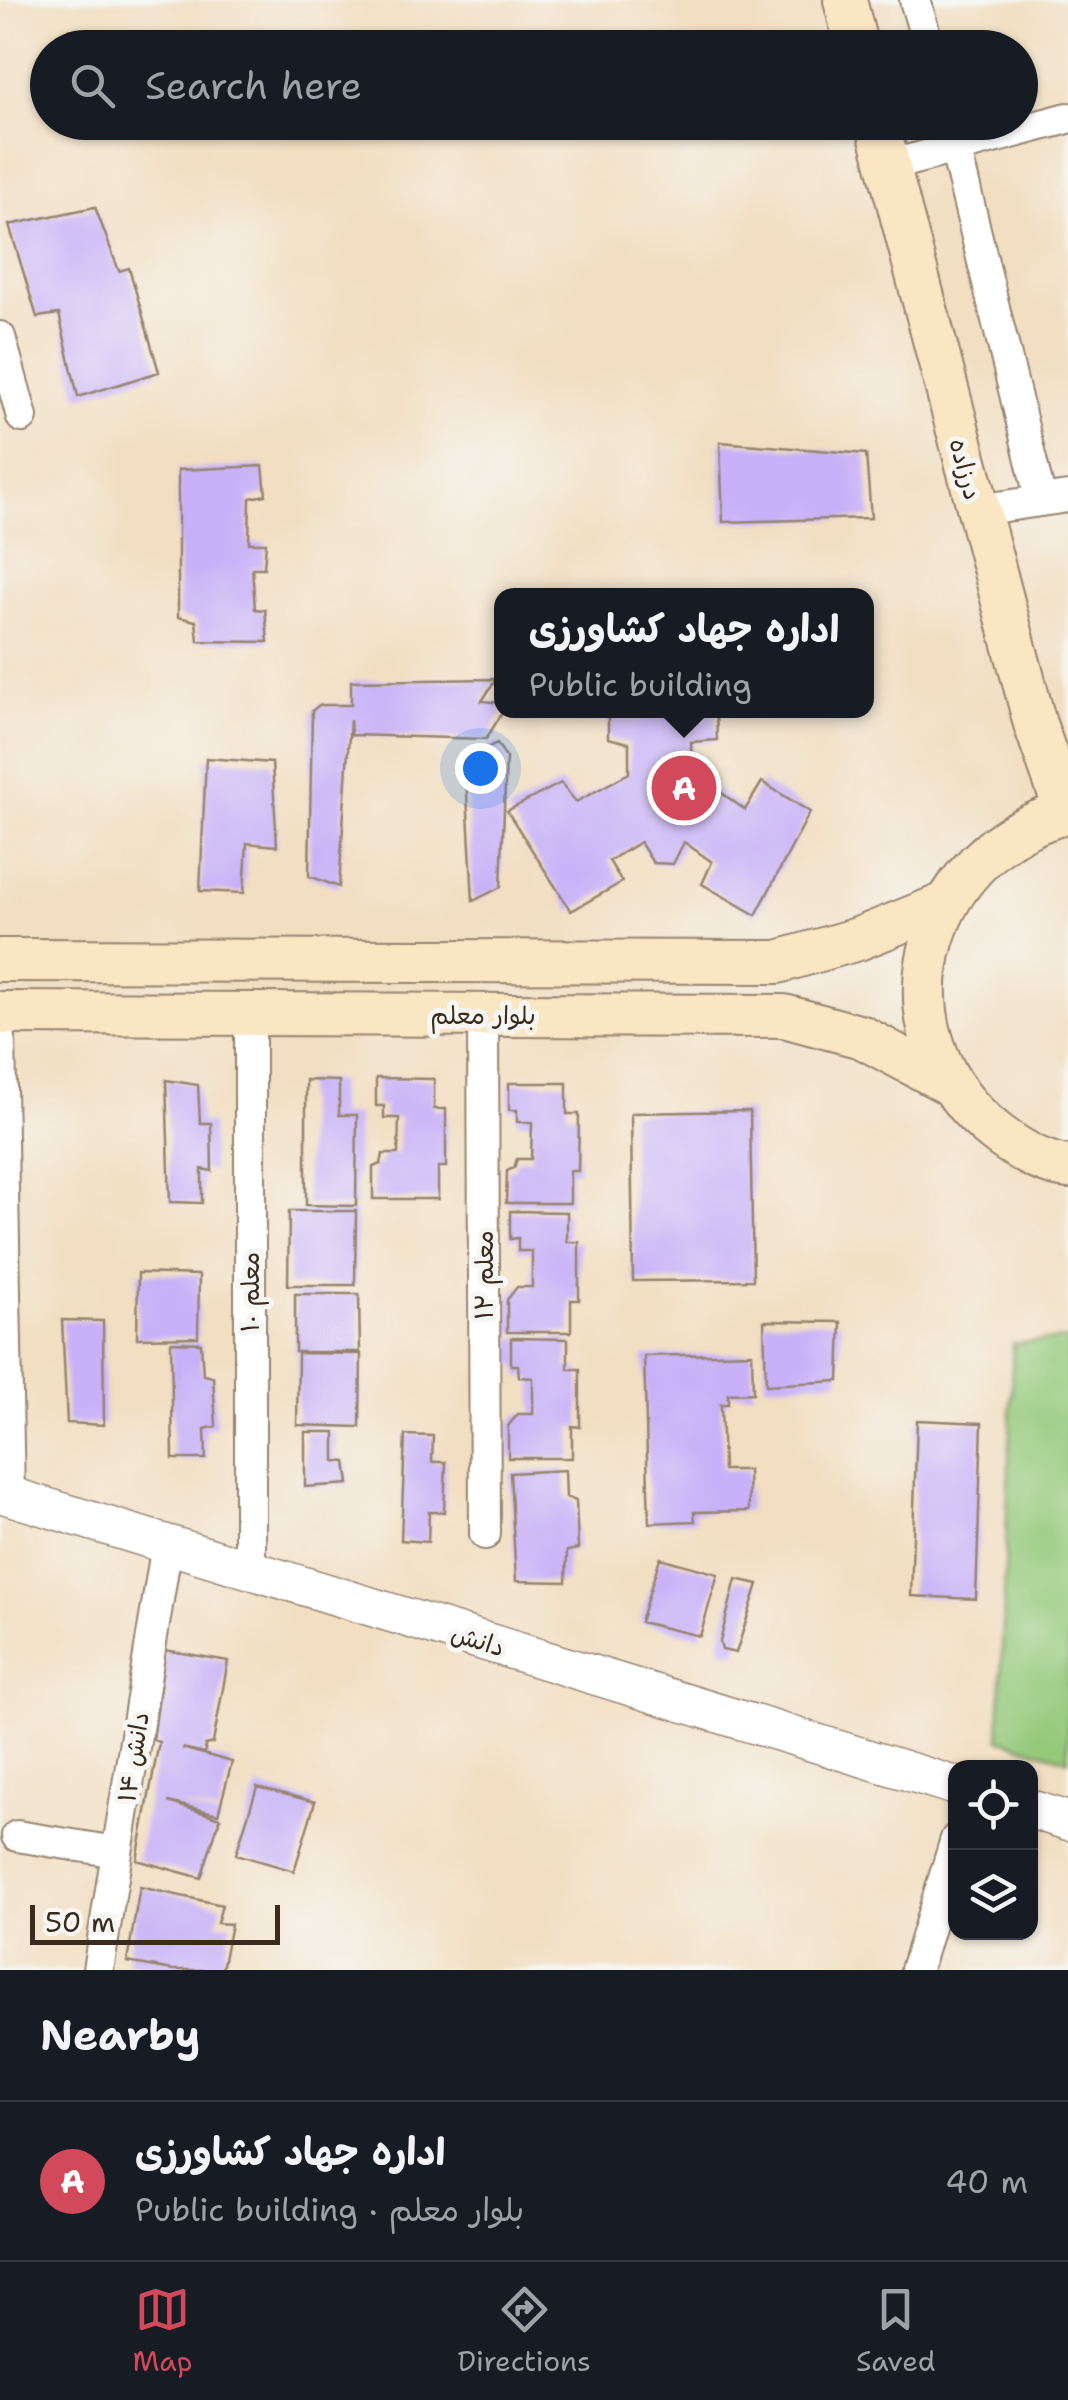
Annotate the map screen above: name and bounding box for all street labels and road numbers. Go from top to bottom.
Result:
street label: درزاده [942,434,990,504]
street label: بلوار معلم [430,998,536,1034]
street label: معلم ۱۲ [467,1230,503,1320]
street label: معلم ۱۰ [233,1252,269,1332]
street label: دانش [447,1616,509,1664]
street label: دانش ۱۴ [109,1710,157,1804]

